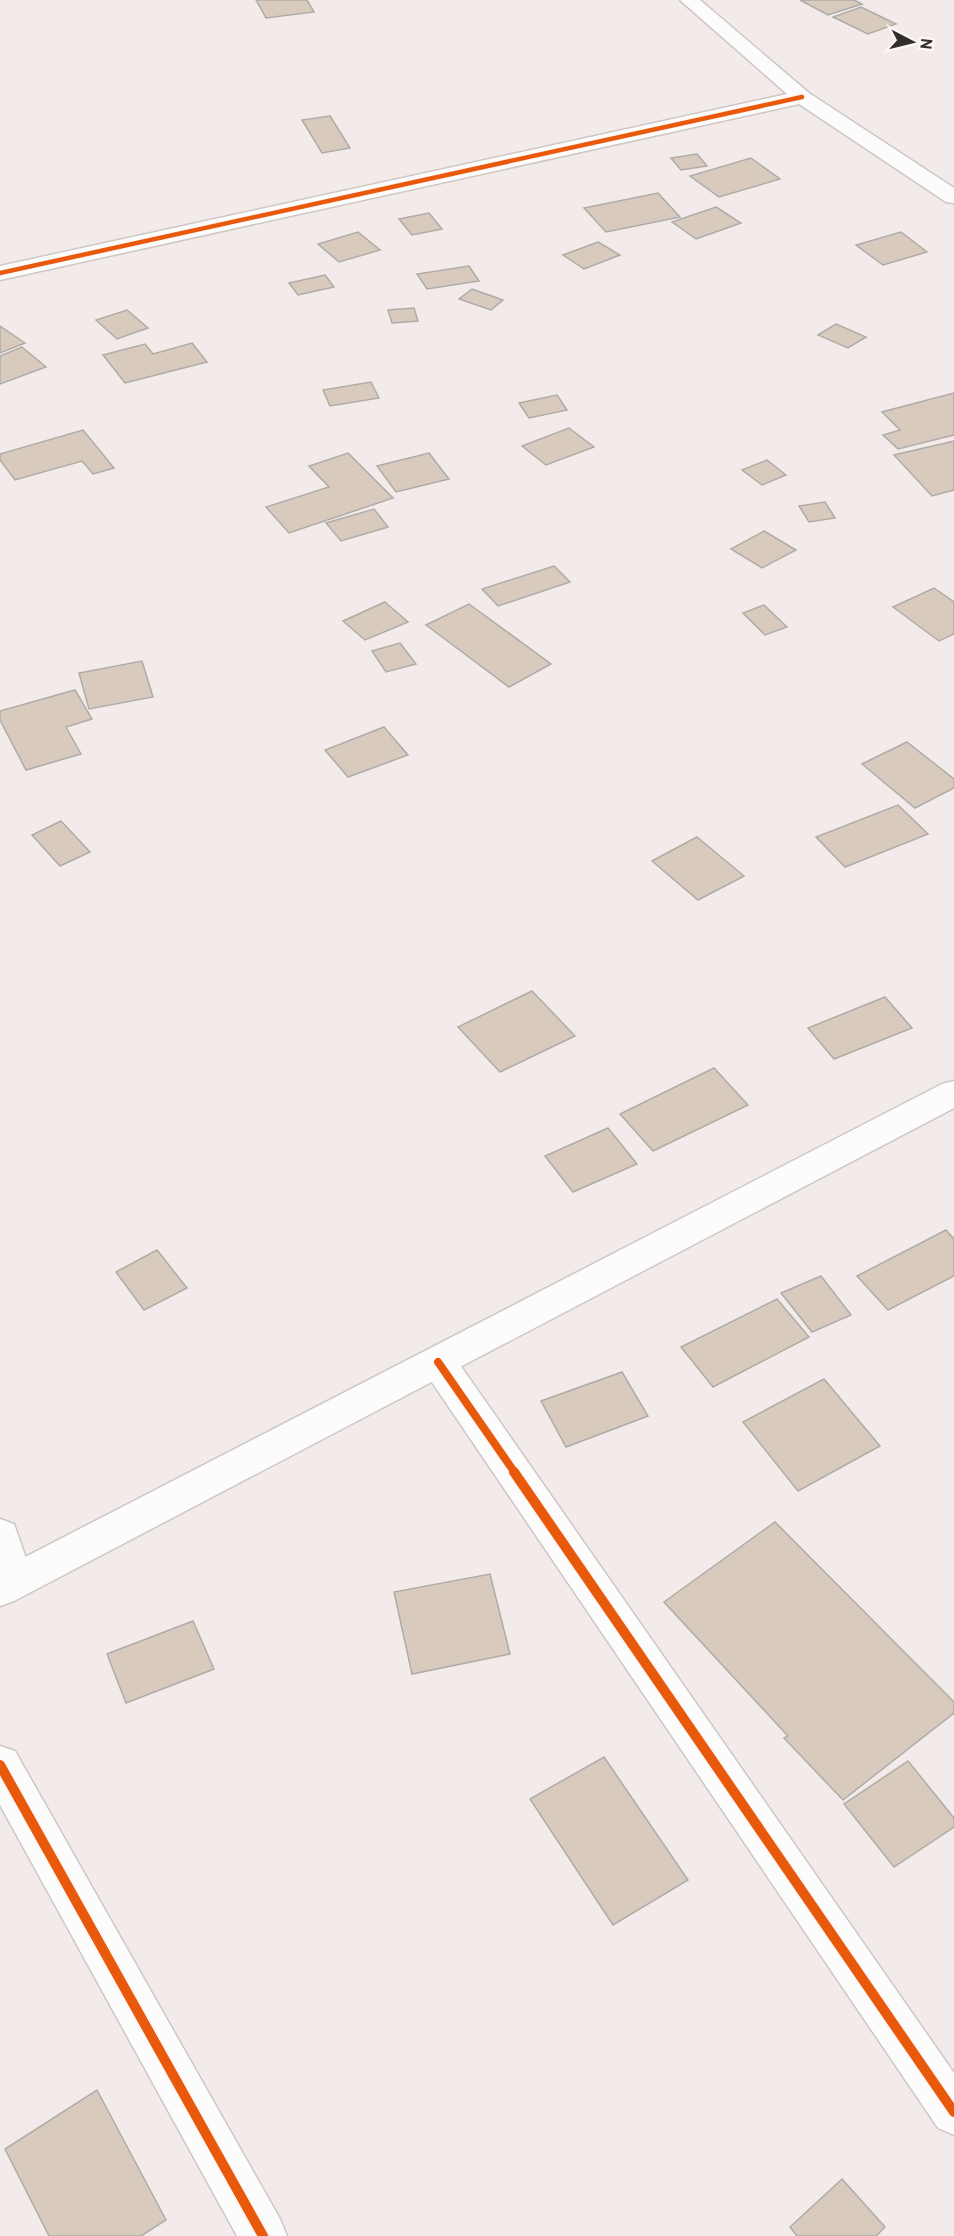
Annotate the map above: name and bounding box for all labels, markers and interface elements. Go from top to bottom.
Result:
north arrow [882,12,942,72]
text: N [916,37,937,50]

